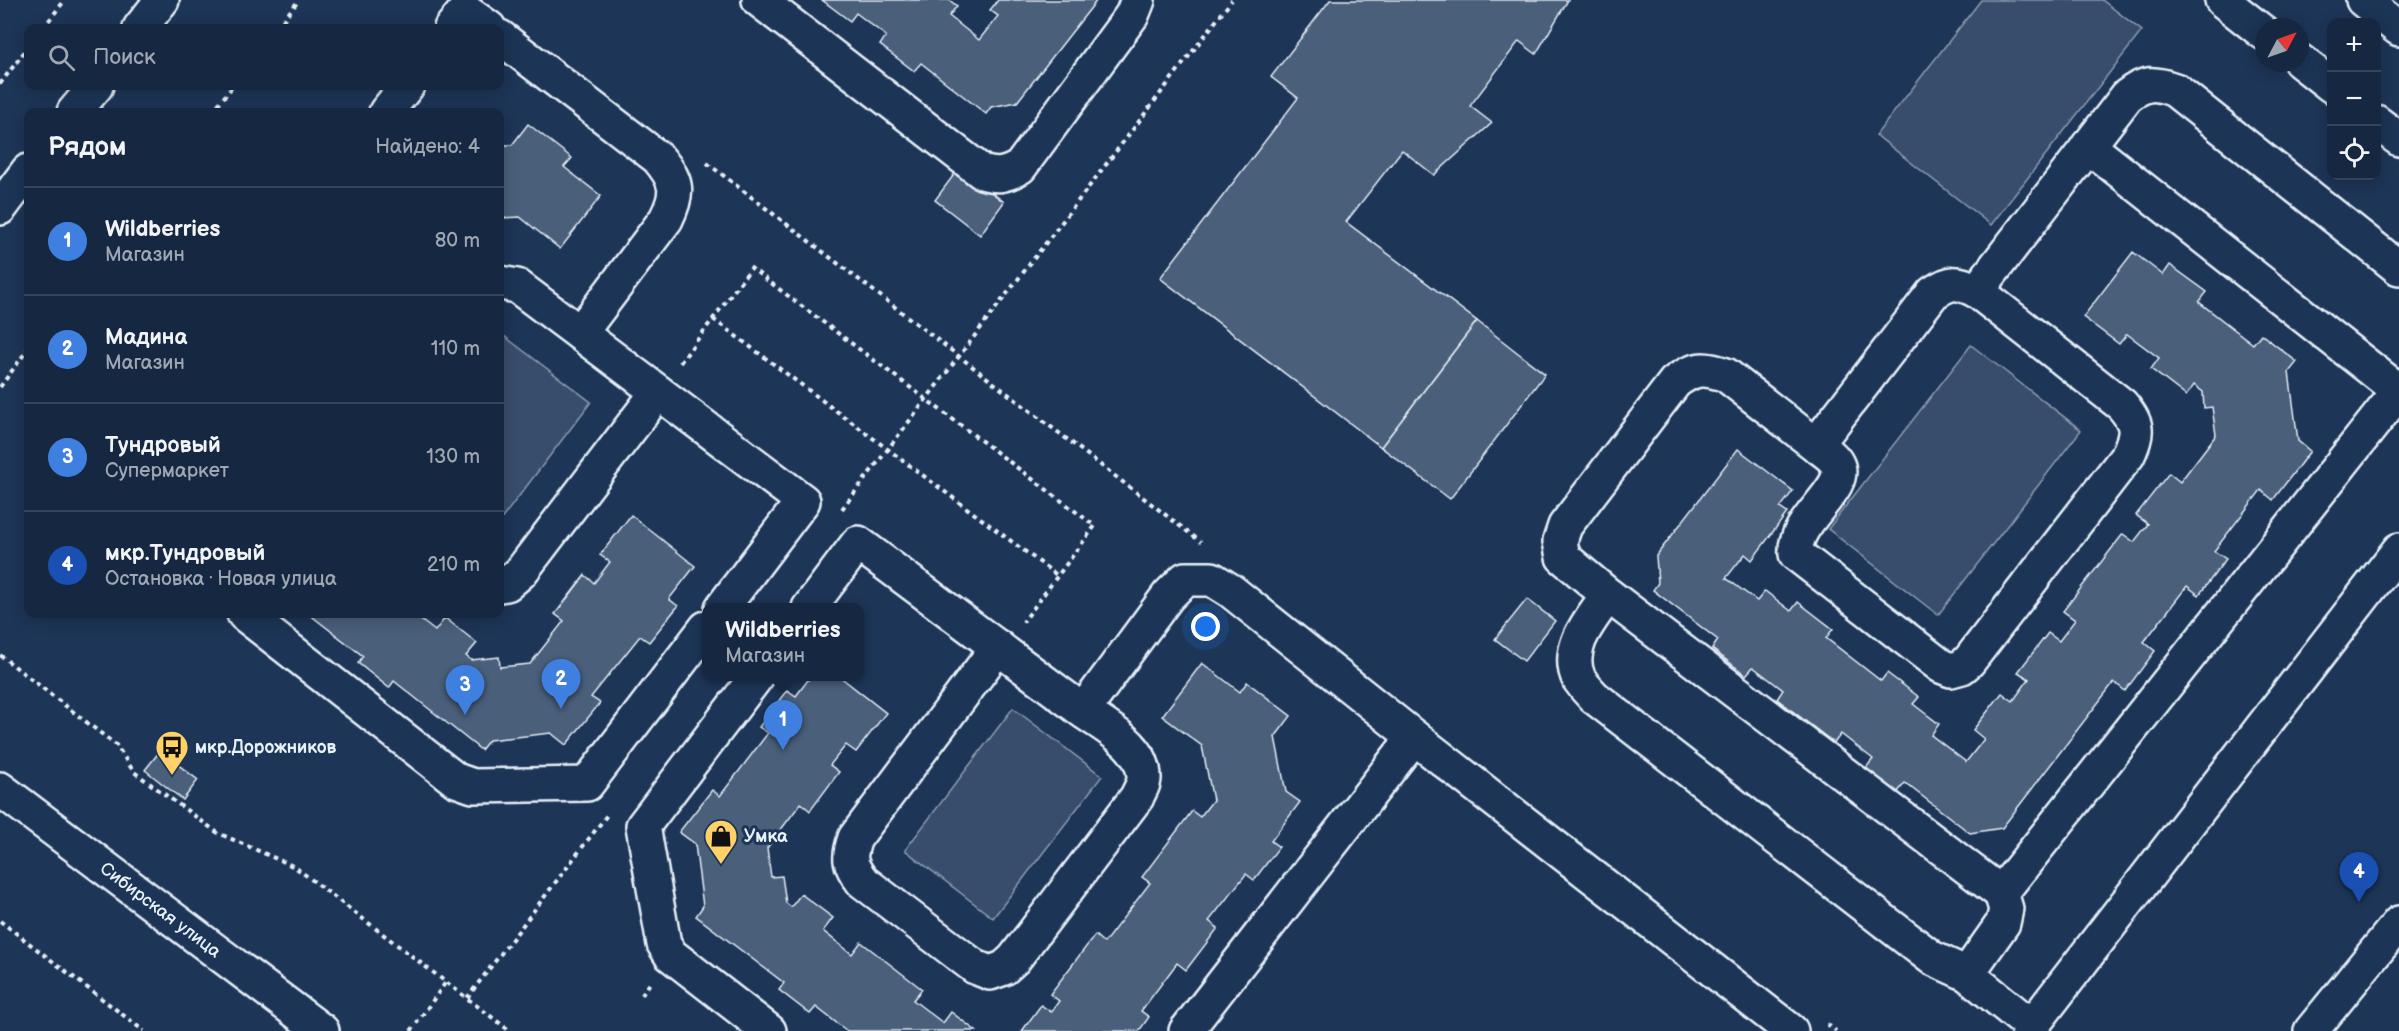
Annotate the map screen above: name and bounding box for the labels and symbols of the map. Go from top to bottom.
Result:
north arrow [2255,18,2309,72]
your location [1191,612,1220,641]
pin: 2 [542,660,580,709]
pin: 3 [446,666,484,715]
pin: 1 [764,700,802,750]
bus stop icon: мкр.Дорожников [154,729,190,776]
place label: мкр.Дорожников [195,737,337,758]
shop icon: Умка [703,818,739,865]
place label: Умка [744,826,788,847]
pin: 4 [2340,852,2378,902]
street label: Сибирская улица [96,858,225,963]

